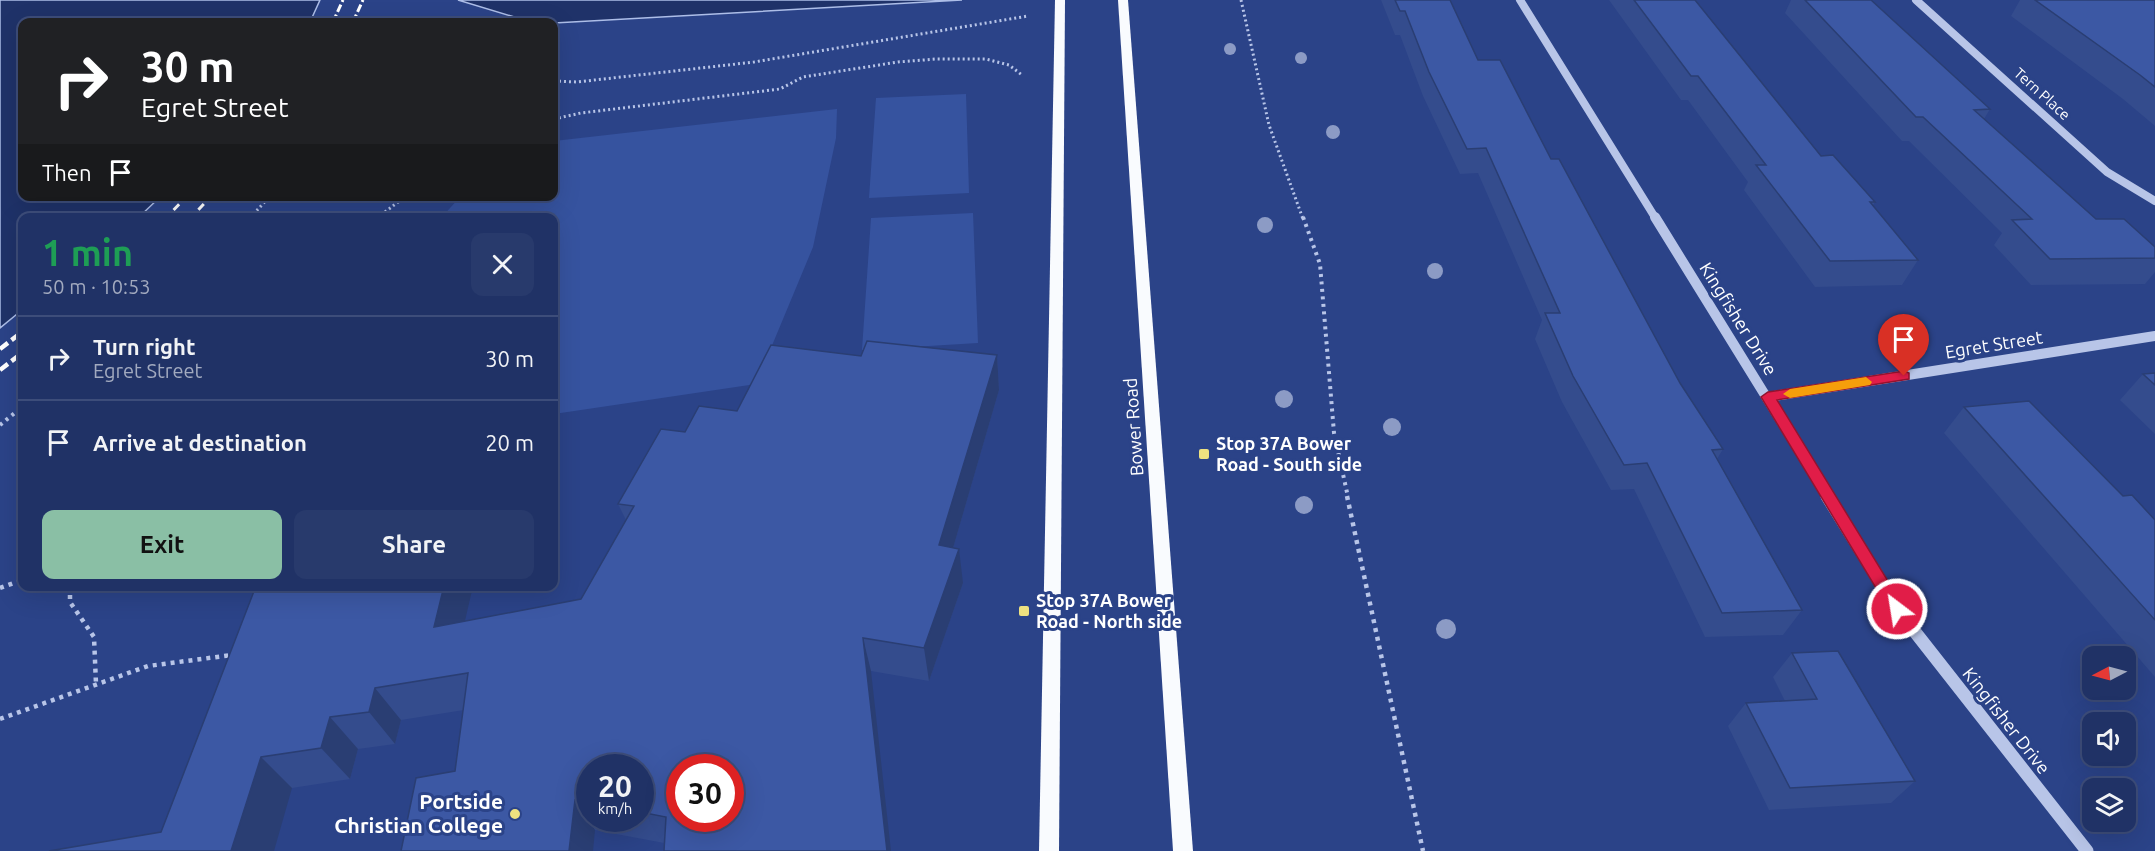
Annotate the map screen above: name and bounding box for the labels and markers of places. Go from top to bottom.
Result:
pin [1878,314,1929,376]
place label: Stop 37A Bower Road - South side [1216,433,1362,474]
marker: Stop 37A Bower Road - South side [1197,447,1211,461]
place label: Stop 37A Bower Road - North side [1036,590,1182,631]
marker: Stop 37A Bower Road - North side [1017,604,1031,618]
place label: Portside Christian College [334,789,503,837]
marker: Portside Christian College [508,807,522,821]

